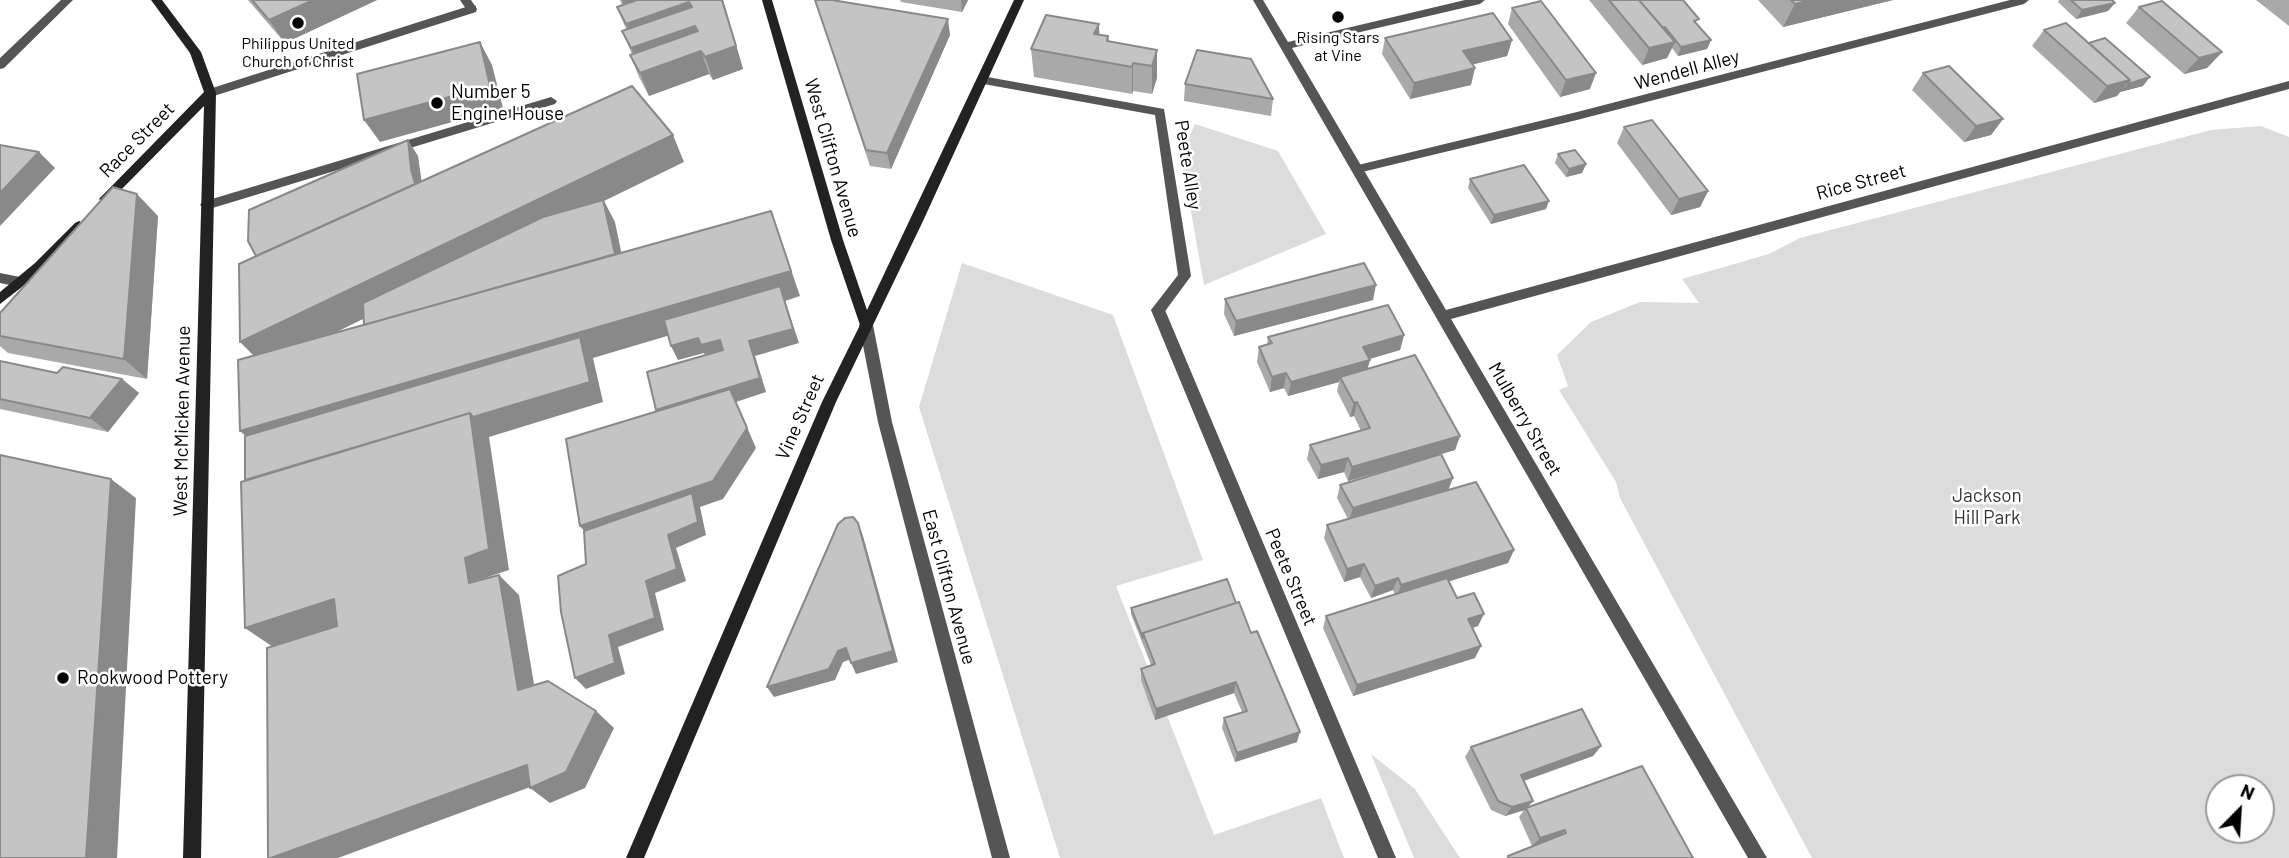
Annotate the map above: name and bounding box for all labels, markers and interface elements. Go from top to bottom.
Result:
marker: Rising Stars at Vine [1330,9,1346,25]
marker: Philippus United Church of Christ [290,15,306,31]
place label: Rising Stars at Vine [1297,28,1379,66]
place label: Philippus United Church of Christ [242,34,354,72]
street label: Wendell Alley [1632,45,1742,95]
street label: West Clifton Avenue [799,76,867,240]
place label: Number 5 Engine House [451,81,564,125]
marker: Number 5 Engine House [429,95,445,111]
street label: Race Street [95,98,179,182]
street label: Peete Alley [1170,119,1206,211]
street label: Rice Street [1814,159,1908,205]
street label: West McMicken Avenue [169,325,195,517]
street label: Mulberry Street [1483,358,1567,480]
street label: Vine Street [771,370,829,464]
park label: Jackson Hill Park [1952,485,2022,529]
street label: East Clifton Avenue [917,507,981,667]
street label: Peete Street [1260,525,1322,629]
place label: Rookwood Pottery [77,667,228,689]
marker: Rookwood Pottery [55,670,71,686]
north arrow [2205,774,2275,844]
text: N [2237,778,2258,804]

